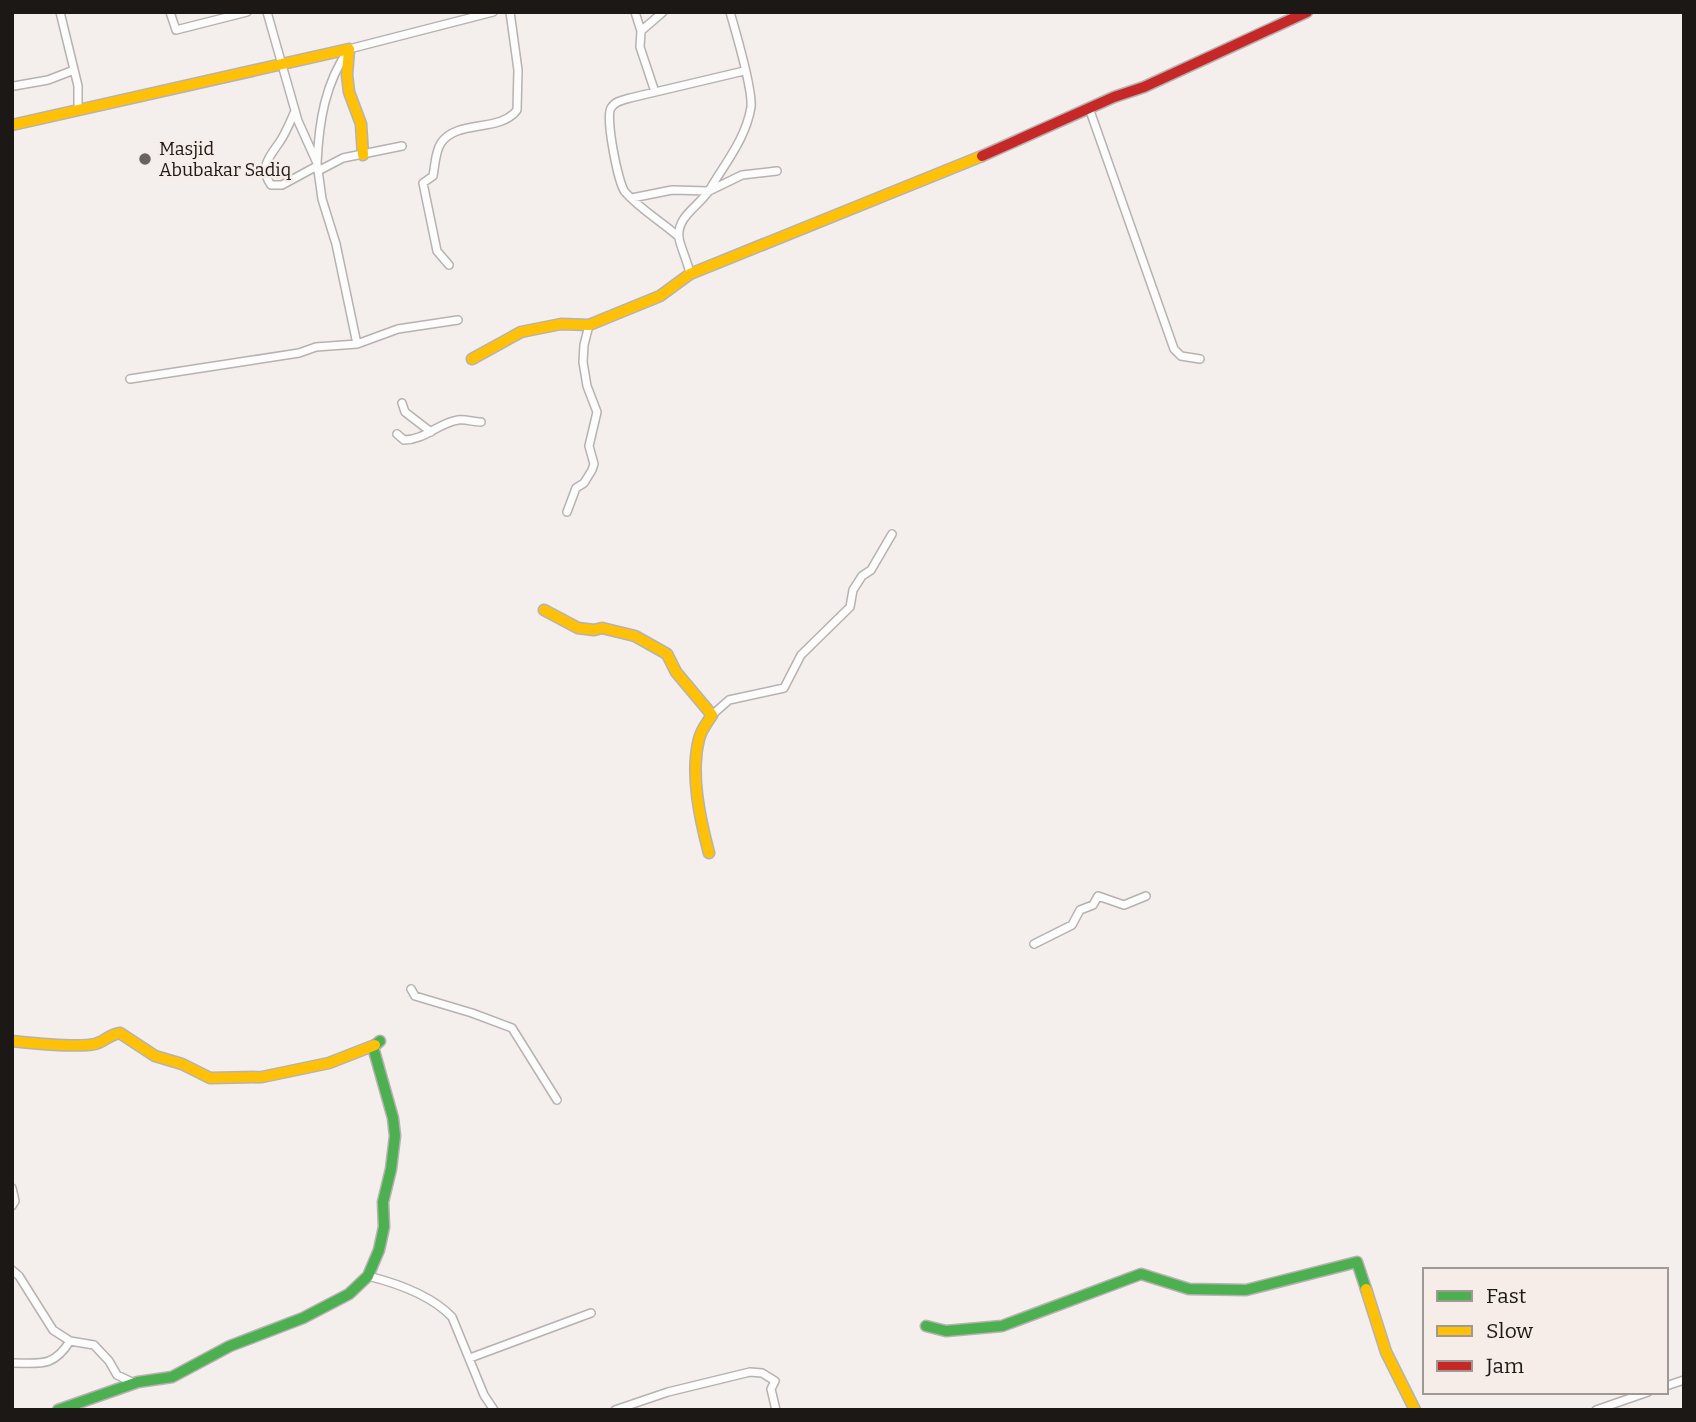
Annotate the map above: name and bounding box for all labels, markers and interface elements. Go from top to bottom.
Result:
place label: Masjid Abubakar Sadiq [159,138,292,181]
marker: Masjid Abubakar Sadiq [137,151,153,167]
legend [1423,1268,1668,1394]
text: Fast [1486,1283,1527,1309]
text: Slow [1486,1318,1533,1344]
text: Jam [1485,1353,1524,1379]

